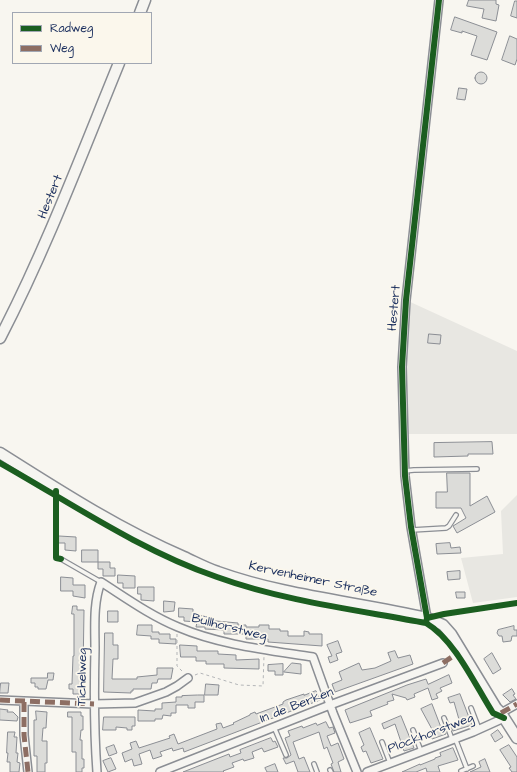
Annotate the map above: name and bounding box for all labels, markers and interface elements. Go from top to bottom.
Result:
legend [12,12,152,64]
text: Radweg [50,20,93,37]
text: Weg [50,40,74,57]
street label: Hestert [35,173,67,221]
street label: Hestert [385,284,405,332]
street label: Kervenheimer Straße [247,559,379,601]
street label: Büllhorstweg [190,611,268,645]
street label: Tichelweg [75,648,91,706]
street label: In de Berken [258,685,336,727]
street label: Plockhorstweg [386,710,476,758]

